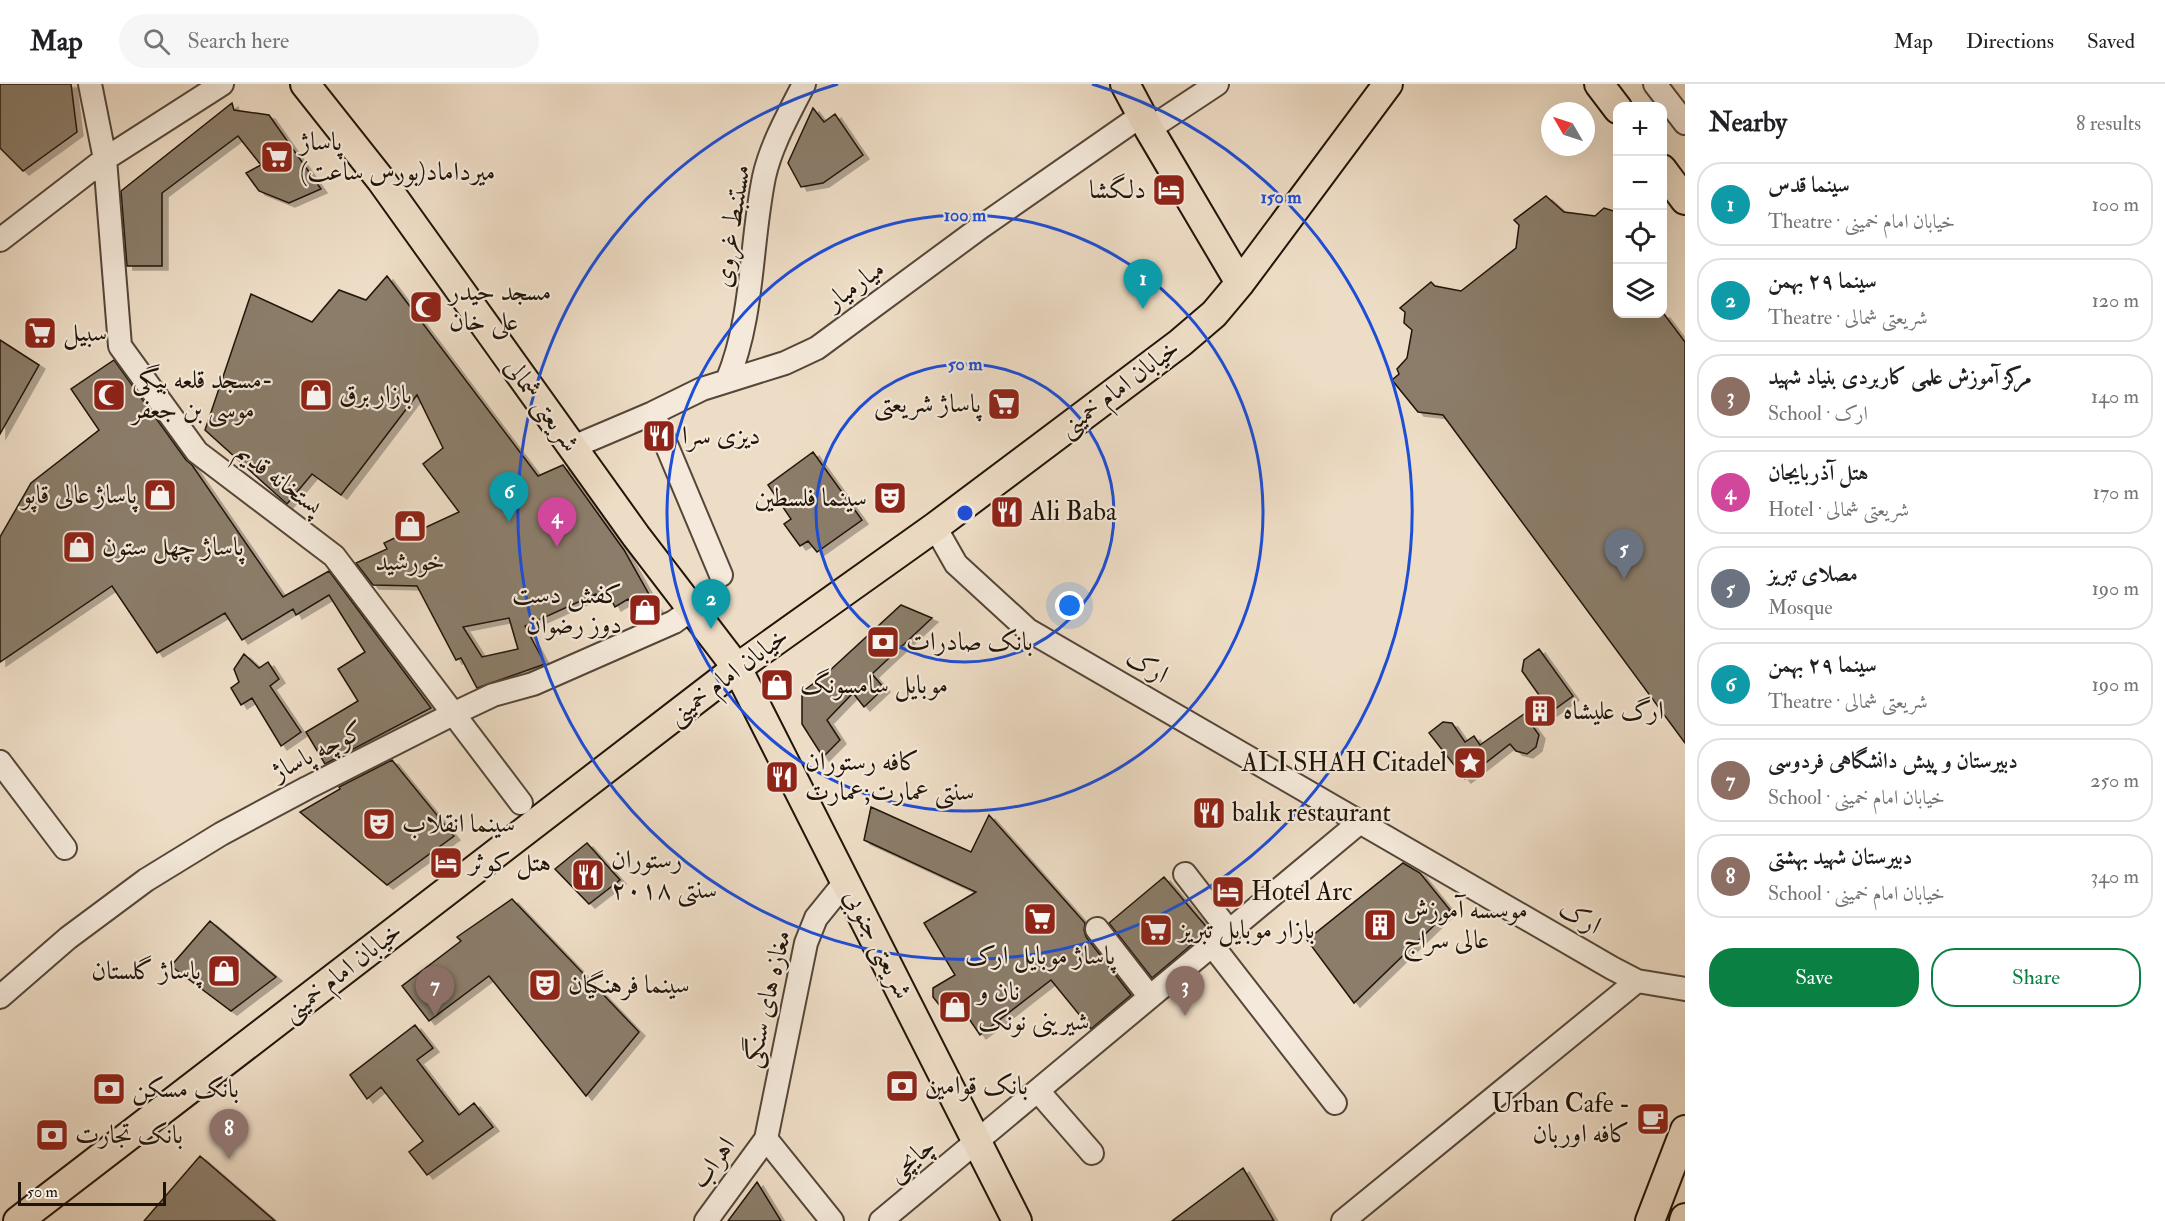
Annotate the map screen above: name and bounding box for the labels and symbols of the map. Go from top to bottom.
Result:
north arrow [1541,102,1595,156]
place label: پاساژ میرداماد(بورس ساعت) [297,126,495,188]
supermarket icon: پاساژ میرداماد(بورس ساعت) [259,139,295,175]
street label: مستنبط غروی [707,162,758,290]
hotel icon: دلگشا [1151,172,1187,208]
place label: دلگشا [1089,173,1146,206]
text: 150 m [1260,186,1303,209]
text: 100 m [944,204,987,227]
street label: میارمیار [817,253,891,319]
pin: 1 [1124,260,1162,309]
place label: مسجد حیدر علی خان [446,276,551,340]
mosque icon: مسجد حیدر علی خان [408,289,444,325]
supermarket icon: سبیل [22,315,58,351]
place label: سبیل [63,317,107,350]
street label: خیابان امام خمینی [1052,332,1190,449]
street label: شریعتی شمالی [496,352,587,459]
text: 50 m [948,353,983,376]
place label: مسجد قلعه بیگی- موسی بن جعفر [129,364,273,428]
mosque icon: مسجد قلعه بیگی- موسی بن جعفر [91,377,127,413]
shop icon: بازار برق [298,377,334,413]
place label: بازار برق [339,379,412,411]
supermarket icon: پاساژ شریعتی [986,386,1022,422]
place label: پاساژ شریعتی [874,388,982,422]
restaurant icon: دیزی سرا [641,418,677,454]
place label: دیزی سرا [682,420,760,452]
street label: پستخانه قدیم [226,436,330,528]
pin: 6 [490,472,528,522]
shop icon: پاساژ عالی قاپو [142,477,178,513]
place label: پاساژ عالی قاپو [19,479,138,513]
theatre icon: سینما فلسطین [872,480,908,516]
place label: سینما فلسطین [754,482,867,514]
restaurant icon: Ali Baba [989,494,1025,530]
place label: Ali Baba [1029,496,1117,528]
pin: 4 [538,498,576,547]
centre of rings [955,503,975,523]
shop icon: خورشید [392,508,428,544]
shop icon: پاساژ چهل ستون [61,529,97,565]
pin: 5 [1604,530,1644,579]
place label: پاساژ چهل ستون [102,531,245,565]
place label: خورشید [375,546,445,578]
place label: کفش دست دوز رضوان [512,579,622,641]
pin: 2 [692,580,730,629]
your location [1055,591,1084,620]
shop icon: کفش دست دوز رضوان [627,592,663,628]
street label: خیابان امام خمینی [661,620,799,737]
bank icon: بانک صادرات [865,624,901,660]
place label: بانک صادرات [906,626,1033,658]
street label: ارک [1120,641,1174,691]
shop icon: موبایل سامسونگ [759,667,795,703]
place label: موبایل سامسونگ [800,668,948,702]
building icon: ارگ علیشاه [1522,693,1558,729]
place label: ارگ علیشاه [1563,695,1664,727]
street label: کوچه پاساژ [264,714,370,791]
place icon: ALI SHAH Citadel [1452,745,1488,781]
place label: کافه رستوران سنتی عمارت;عمارت [805,746,975,810]
place label: ALI SHAH Citadel [1241,747,1447,779]
restaurant icon: کافه رستوران سنتی عمارت;عمارت [764,759,800,795]
restaurant icon: balık restaurant [1191,795,1227,831]
place label: balık restaurant [1232,797,1391,829]
theatre icon: سینما انقلاب [361,806,397,842]
place label: سینما انقلاب [402,808,515,840]
place label: رستوران سنتی ۲۰۱۸ [611,844,717,908]
hotel icon: هتل کوثر [428,845,464,881]
place label: هتل کوثر [466,847,551,880]
restaurant icon: رستوران سنتی ۲۰۱۸ [570,857,606,893]
hotel icon: Hotel Arc [1210,874,1246,910]
place label: Hotel Arc [1251,876,1353,908]
street label: شریعتی جنوبی [835,884,919,1005]
street label: ارک [1553,892,1607,942]
place label: موسسه آموزش عالی سراج [1403,894,1528,963]
supermarket icon: پاساژ موبایل ارک [1022,901,1058,937]
building icon: موسسه آموزش عالی سراج [1362,907,1398,943]
supermarket icon: بازار موبایل تبریز [1138,912,1174,948]
place label: بازار موبایل تبریز [1176,914,1315,947]
street label: خیابان امام خمینی [276,915,412,1034]
street label: مغازه های سنگی [736,927,799,1071]
place label: پاساژ موبایل ارک [965,940,1116,974]
shop icon: پاساژ گلستان [206,953,242,989]
place label: پاساژ گلستان [91,955,202,989]
pin: 7 [416,966,454,1016]
pin: 3 [1166,966,1204,1016]
theatre icon: سینما فرهنگیان [527,967,563,1003]
place label: سینما فرهنگیان [568,969,690,1001]
place label: نان و شیرینی نونک [975,976,1089,1038]
shop icon: نان و شیرینی نونک [937,989,973,1025]
bank icon: بانک قوامین [884,1068,920,1104]
place label: بانک قوامین [925,1070,1028,1102]
bank icon: بانک مسکن [91,1071,127,1107]
place label: بانک مسکن [132,1073,239,1106]
place label: Urban Cafe - کافه اوربان [1492,1088,1630,1150]
cafe icon: Urban Cafe - کافه اوربان [1635,1101,1671,1137]
pin: 8 [210,1110,248,1159]
bank icon: بانک تجارت [34,1117,70,1153]
place label: بانک تجارت [75,1119,183,1151]
street label: چایچی [880,1130,943,1189]
street label: اهراب [684,1131,742,1195]
scale bar [18,1179,166,1206]

